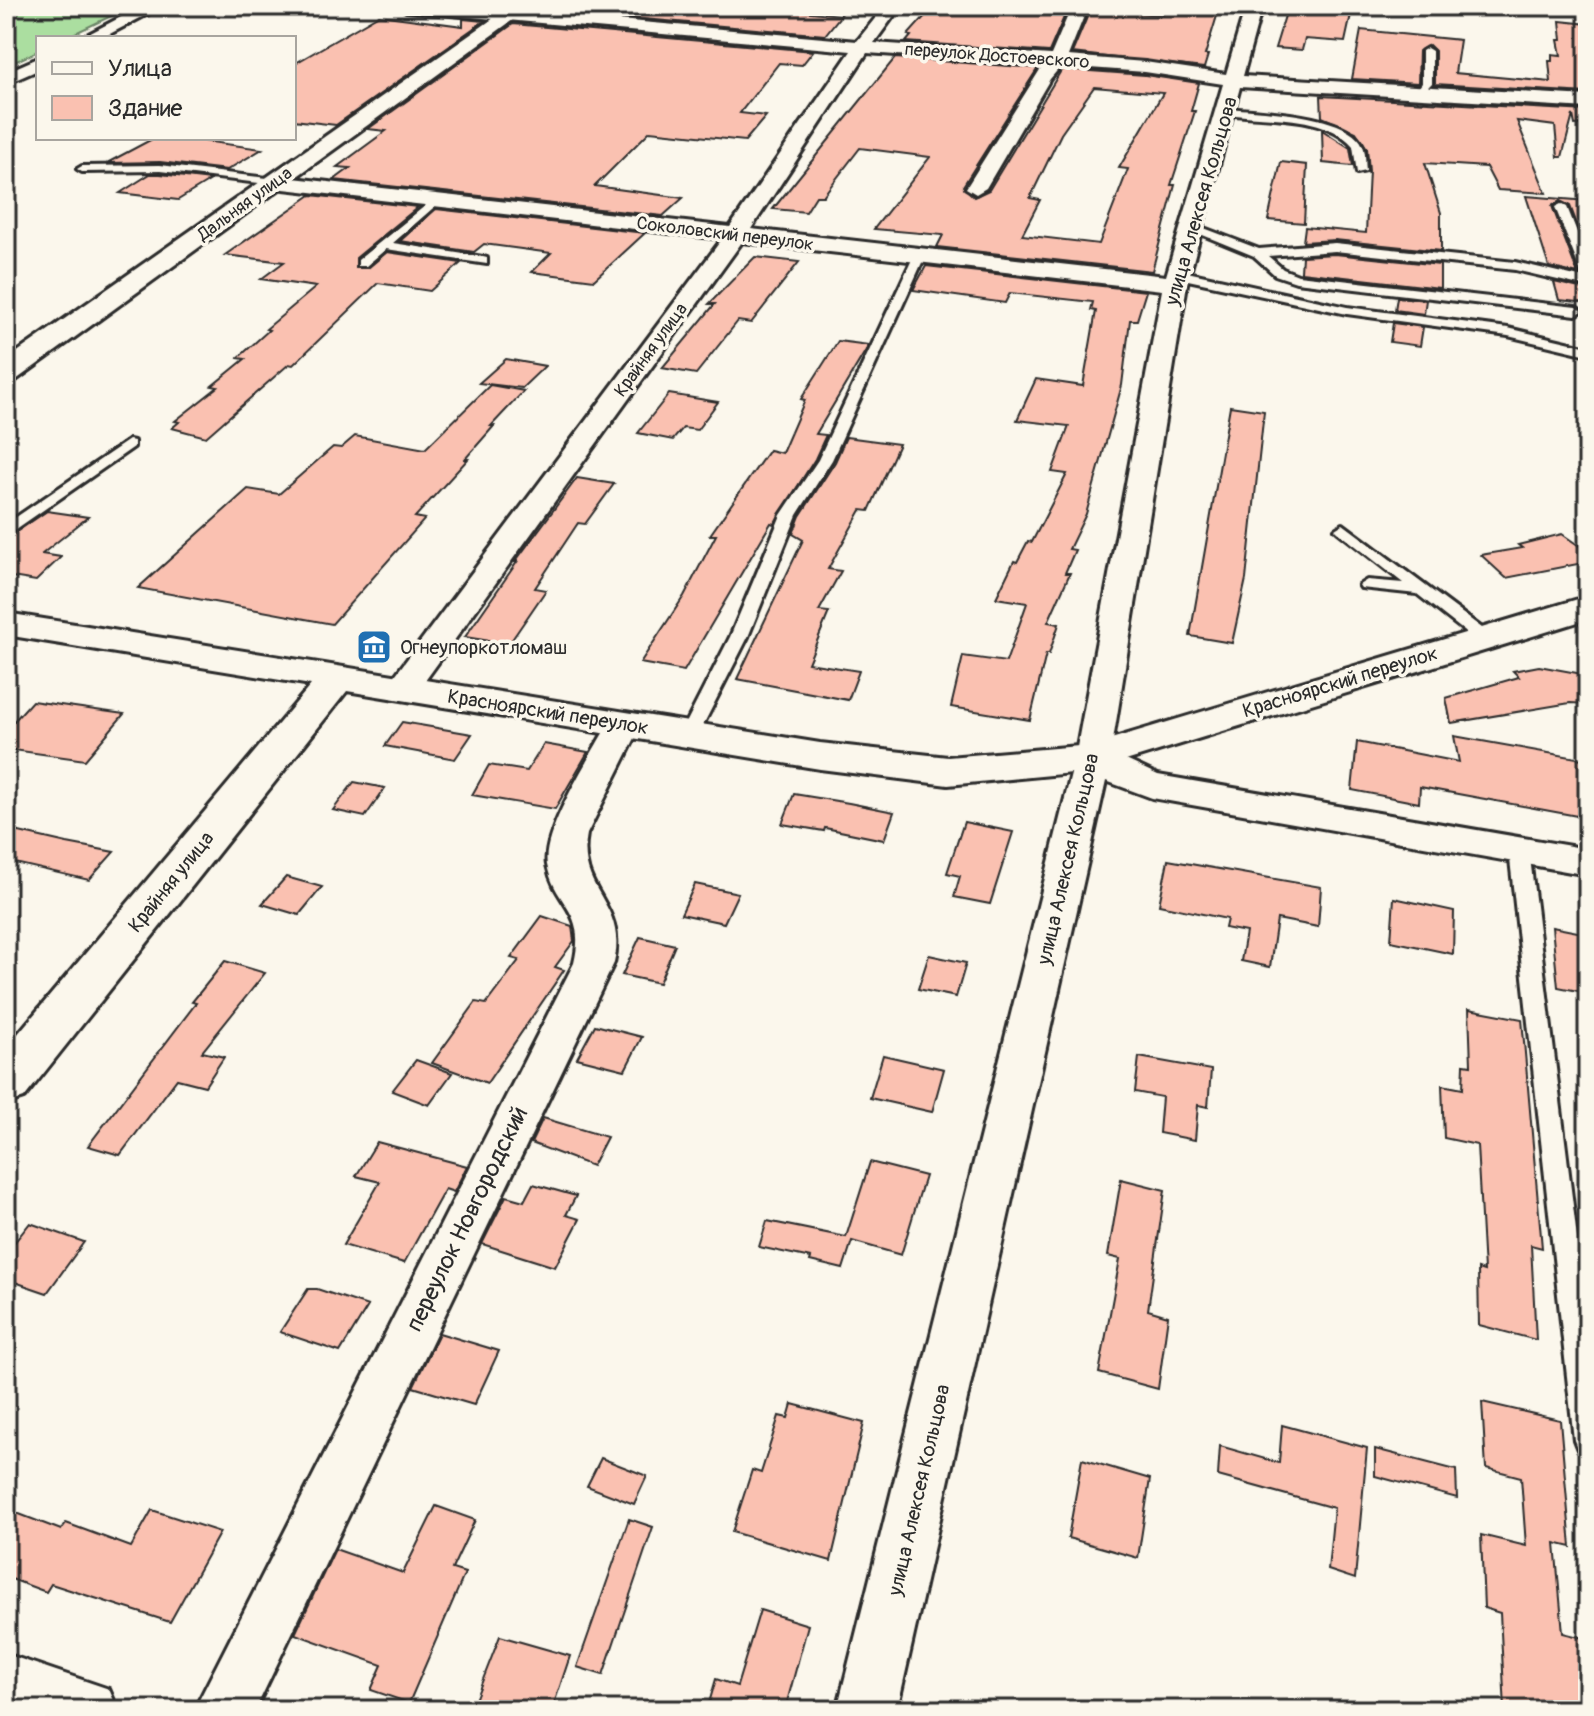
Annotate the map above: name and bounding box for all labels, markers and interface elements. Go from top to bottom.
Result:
legend [36,36,296,140]
street label: переулок Достоевского [904,38,1090,74]
text: Улица [108,54,172,83]
text: Здание [108,94,183,123]
street label: улица Алексея Кольцова [1159,94,1243,309]
street label: Дальняя улица [192,162,297,247]
street label: Соколовский переулок [635,212,815,256]
street label: Крайняя улица [609,299,693,401]
museum icon: Огнеупоркотломаш [355,628,393,666]
place label: Огнеупоркотломаш [400,635,567,660]
street label: Красноярский переулок [1239,640,1441,724]
street label: Красноярский переулок [446,684,650,740]
street label: улица Алексея Кольцова [1031,751,1104,968]
street label: Крайняя улица [123,826,219,938]
street label: переулок Новгородский [400,1102,534,1336]
street label: улица Алексея Кольцова [882,1382,955,1599]

